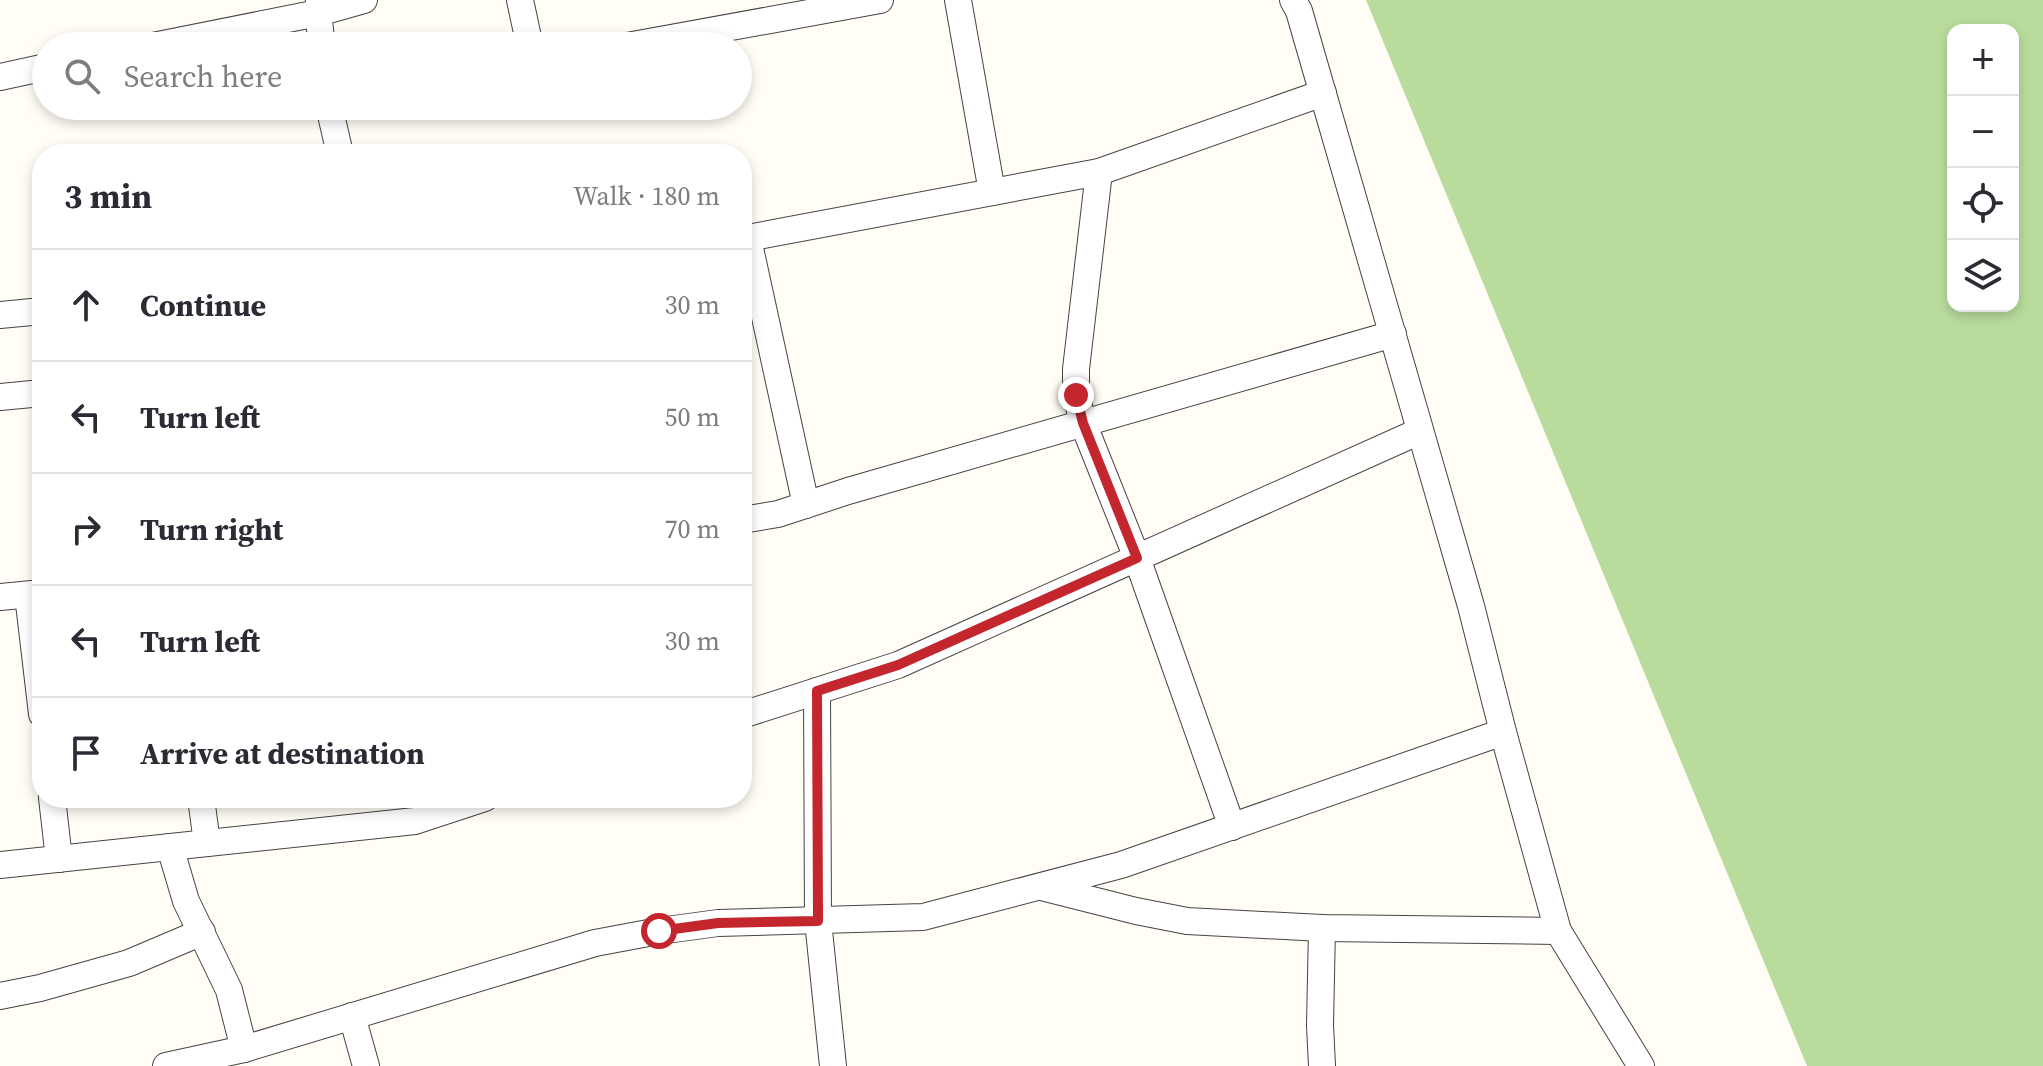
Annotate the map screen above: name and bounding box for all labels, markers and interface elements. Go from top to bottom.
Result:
map controls [1947,24,2019,312]
button: + [1947,24,2019,96]
search box [32,32,752,120]
icon: search [60,54,104,98]
text: Search here [124,56,282,97]
button: − [1947,96,2019,168]
button: locate [1947,168,2019,240]
text: 3 min [64,173,152,219]
text: Walk · 180 m [573,178,720,214]
button: layers [1947,240,2019,312]
icon: ahead [64,283,108,327]
text: Continue [140,285,266,326]
text: 30 m [665,287,720,323]
route end [1058,377,1094,413]
icon: left [64,395,108,439]
text: Turn left [140,397,260,438]
text: 50 m [665,399,720,435]
icon: right [64,507,108,551]
text: Turn right [140,509,283,550]
text: 70 m [665,511,720,547]
icon: left [64,619,108,663]
text: Turn left [140,621,260,662]
text: 30 m [665,623,720,659]
icon: arrive [64,731,108,775]
text: Arrive at destination [140,733,425,774]
route start [641,913,677,949]

